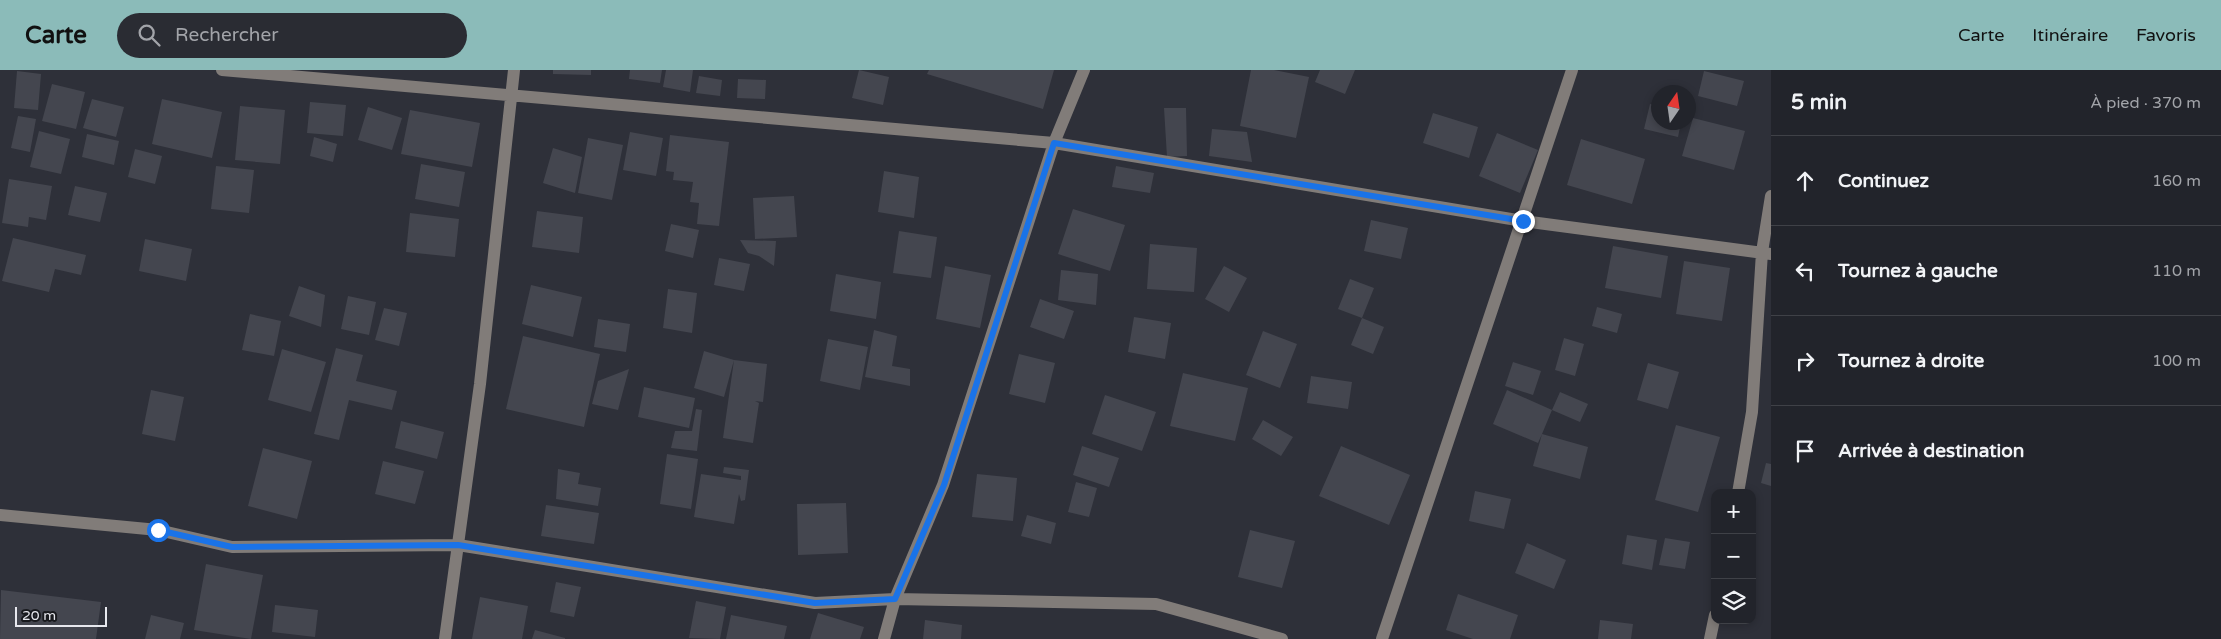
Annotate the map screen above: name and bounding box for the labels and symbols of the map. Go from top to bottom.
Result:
north arrow [1651,85,1696,130]
route end [1512,210,1535,233]
route start [147,519,170,542]
scale bar [15,604,108,627]

